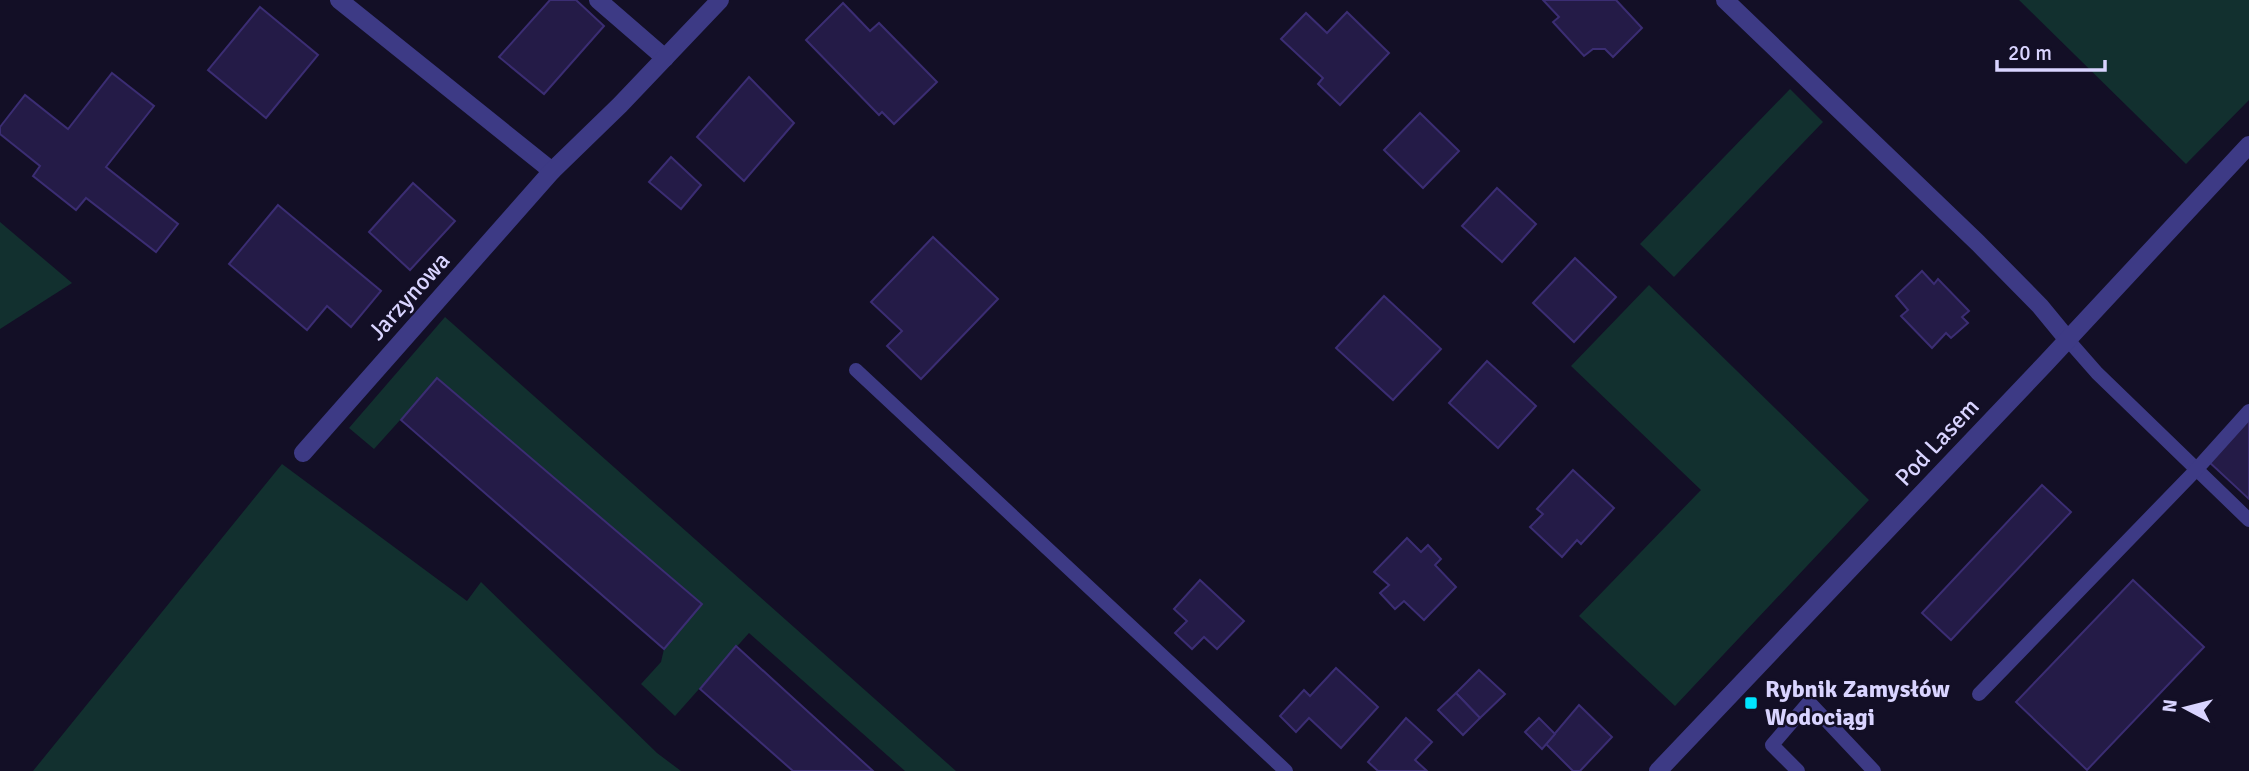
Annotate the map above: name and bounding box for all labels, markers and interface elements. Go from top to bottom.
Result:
scale bar [1997,28,2106,72]
text: 20 m [2008,40,2052,66]
street label: Jarzynowa [362,246,456,346]
street label: Pod Lasem [1889,392,1985,492]
north arrow [2151,673,2221,743]
place label: Rybnik Zamysłów Wodociągi [1765,674,1951,732]
marker: Rybnik Zamysłów Wodociągi [1743,695,1759,711]
text: N [2157,698,2183,714]

